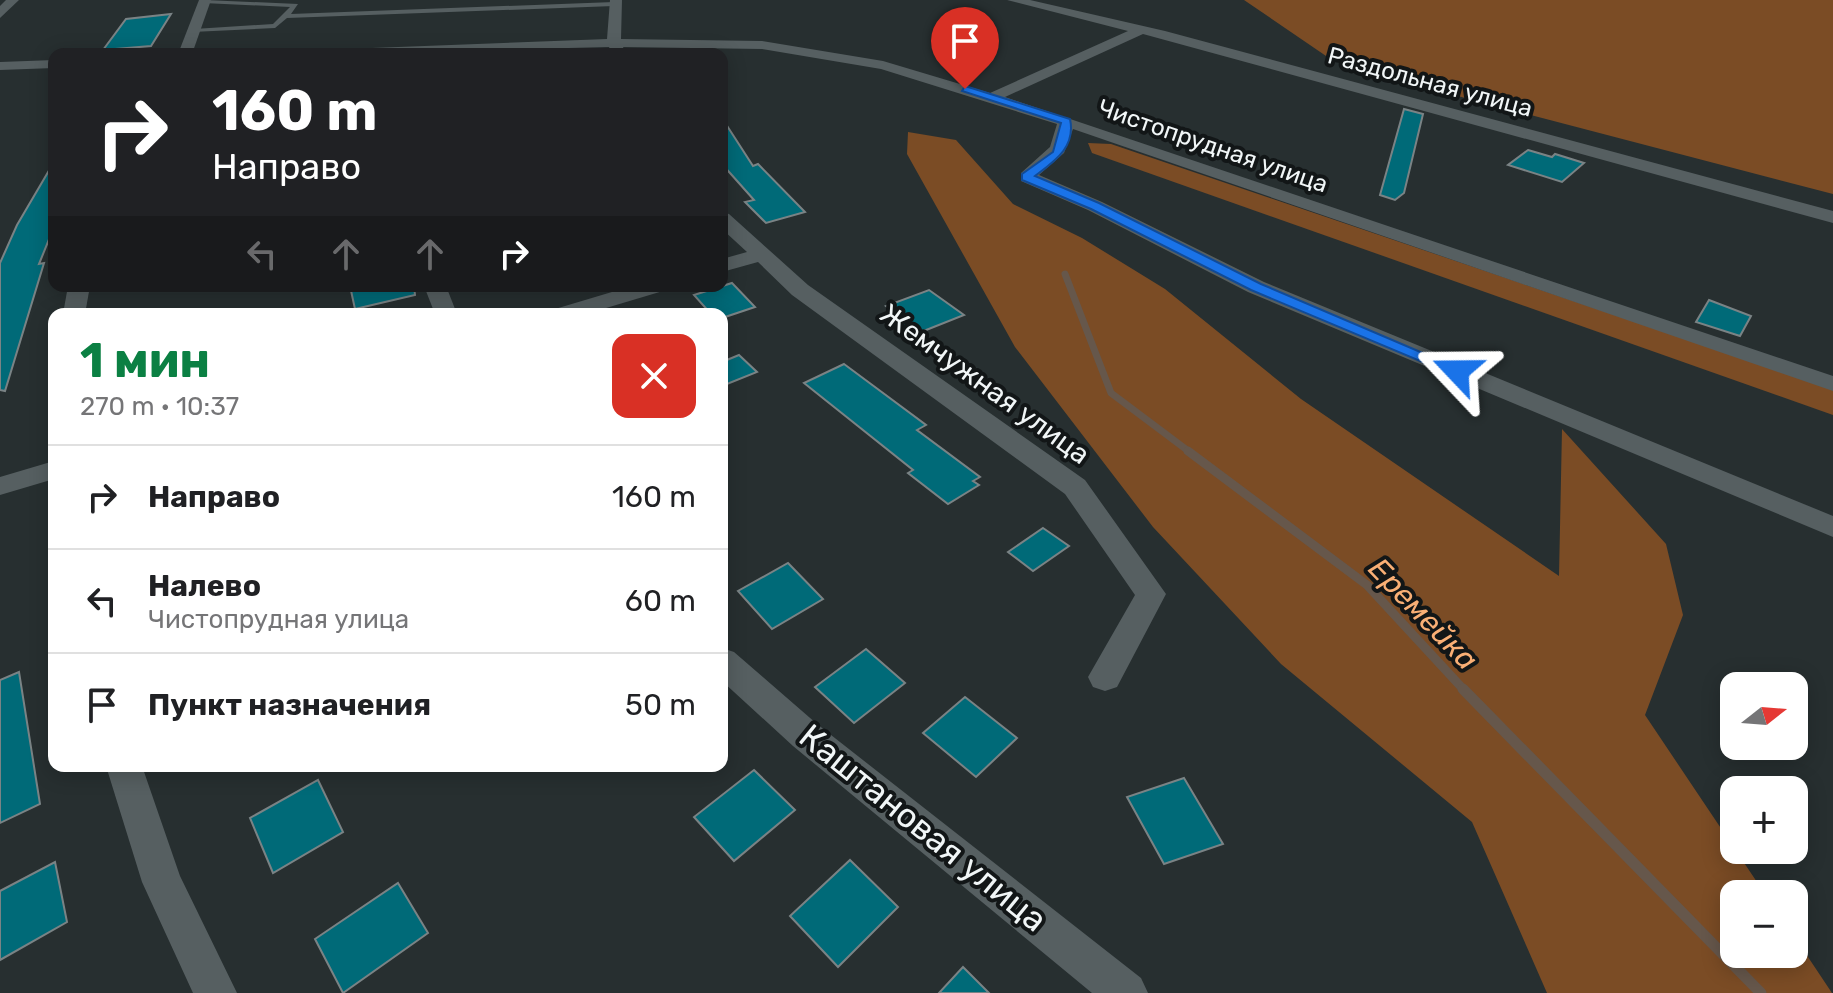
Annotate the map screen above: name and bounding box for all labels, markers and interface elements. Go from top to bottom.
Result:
pin [931,7,999,89]
icon: arrive [943,19,987,63]
street label: Раздольная улица [1325,41,1535,123]
text: 160 m [212,78,378,144]
icon: right [80,80,184,184]
street label: Чистопрудная улица [1094,94,1332,198]
text: Направо [212,145,361,188]
icon: left [240,232,284,276]
icon: ahead [324,232,368,276]
icon: ahead [408,232,452,276]
icon: right [492,232,536,276]
street label: Жемчужная улица [874,297,1096,471]
position arrow [1415,329,1499,413]
text: 1 мин [80,332,210,389]
button: close [612,334,696,418]
text: 270 m · 10:37 [80,391,239,422]
icon: right [80,475,124,519]
text: Направо [148,479,280,515]
text: 160 m [612,479,696,515]
water label: Еремейка [1361,551,1485,677]
text: Налево [148,568,261,604]
icon: left [80,579,124,623]
text: 60 m [625,583,696,619]
text: Чистопрудная улица [148,604,409,635]
north arrow [1720,672,1808,760]
map controls [1720,672,1808,968]
icon: arrive [80,683,124,727]
text: Пункт назначения [148,687,431,723]
text: 50 m [625,687,696,723]
street label: Каштановая улица [791,716,1055,940]
button: + [1720,776,1808,864]
button: − [1720,880,1808,968]

